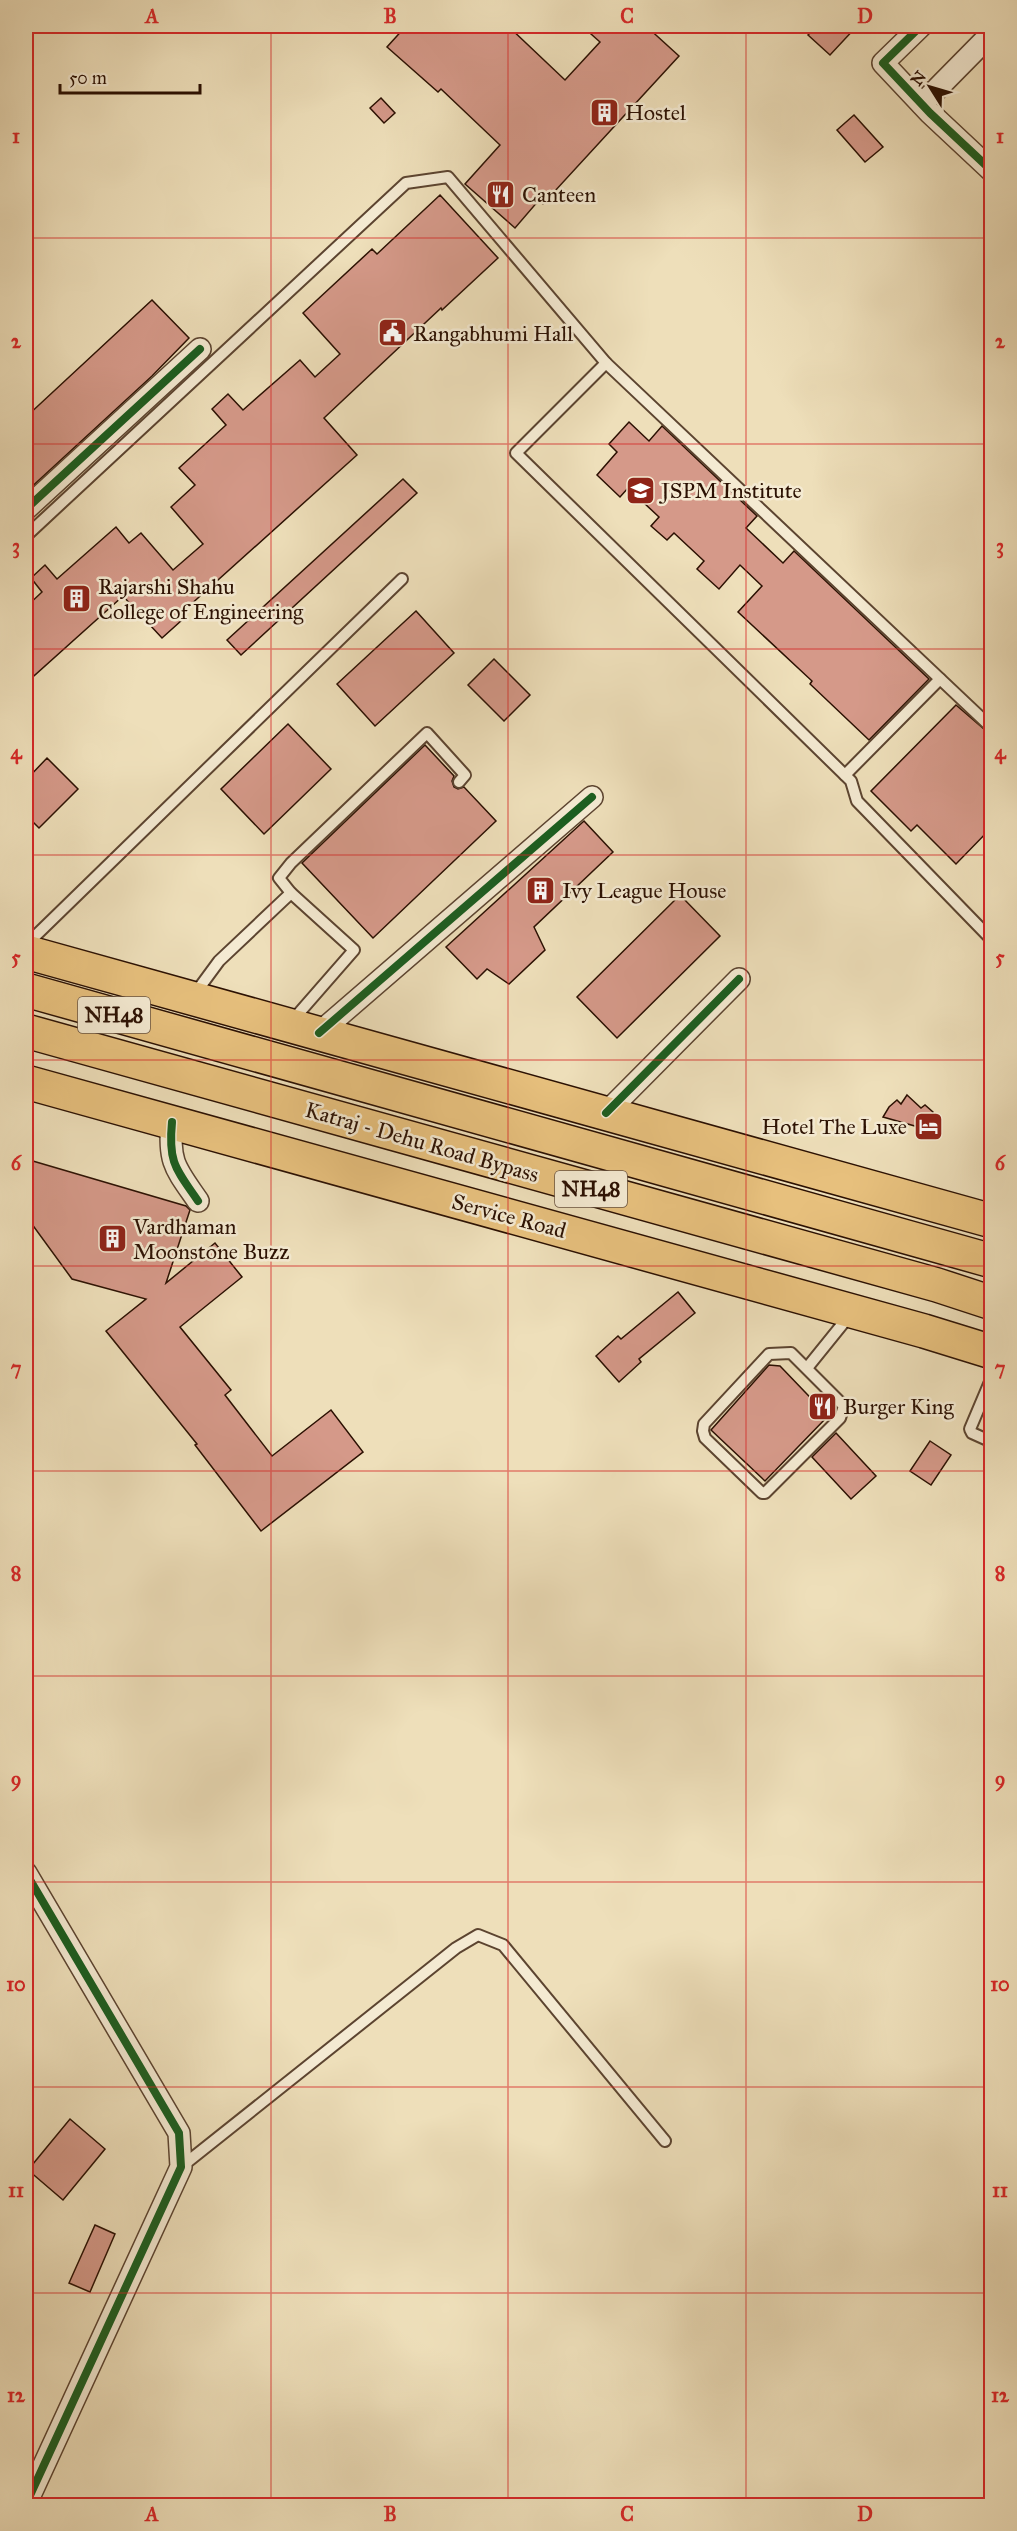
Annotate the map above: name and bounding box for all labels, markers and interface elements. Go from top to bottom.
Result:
text: A [143,4,159,28]
text: B [383,4,397,28]
text: C [620,4,634,28]
text: D [857,4,873,28]
scale bar [60,57,200,95]
north arrow [900,57,960,117]
text: 50 m [69,67,107,89]
text: N [907,67,930,89]
building icon: Hostel [588,96,620,128]
place label: Hostel [625,99,686,126]
text: 1 [12,124,20,148]
text: 1 [996,124,1004,148]
restaurant icon: Canteen [485,178,517,210]
place label: Canteen [522,181,596,208]
public building icon: Rangabhumi Hall [376,317,408,349]
place label: Rangabhumi Hall [413,320,573,347]
text: 2 [11,329,22,353]
text: 2 [995,329,1006,353]
school or university icon: JSPM Institute [624,474,656,506]
place label: JSPM Institute [659,477,802,504]
text: 3 [12,534,20,559]
text: 3 [996,534,1004,559]
place label: Rajarshi Shahu College of Engineering [98,573,304,625]
building icon: Rajarshi Shahu College of Engineering [61,583,93,615]
text: 4 [10,740,22,765]
text: 4 [994,740,1006,765]
building icon: Ivy League House [525,874,557,906]
place label: Ivy League House [562,877,726,904]
text: 5 [11,945,21,969]
text: 5 [995,945,1005,969]
road number: NH48 [78,997,150,1033]
street label: Katraj - Dehu Road Bypass [302,1096,542,1188]
hotel icon: Hotel The Luxe [912,1110,944,1142]
place label: Hotel The Luxe [762,1113,907,1140]
text: 6 [11,1151,23,1175]
text: 6 [995,1151,1007,1175]
road number: NH48 [555,1171,627,1207]
street label: Service Road [449,1188,569,1244]
place label: Vardhaman Moonstone Buzz [132,1213,289,1265]
building icon: Vardhaman Moonstone Buzz [96,1223,128,1255]
text: 7 [11,1356,22,1380]
text: 7 [995,1356,1006,1380]
restaurant icon: Burger King [806,1390,838,1422]
place label: Burger King [843,1393,954,1420]
text: 8 [11,1561,21,1585]
text: 8 [995,1561,1005,1585]
text: 9 [11,1767,21,1792]
text: 9 [995,1767,1005,1792]
text: 10 [6,1972,26,1996]
text: 10 [990,1972,1010,1996]
text: 11 [8,2178,24,2202]
text: 11 [992,2178,1008,2202]
text: 12 [7,2383,26,2407]
text: 12 [991,2383,1010,2407]
text: A [143,2502,159,2526]
text: B [383,2502,397,2526]
text: C [620,2502,634,2526]
text: D [857,2502,873,2526]

